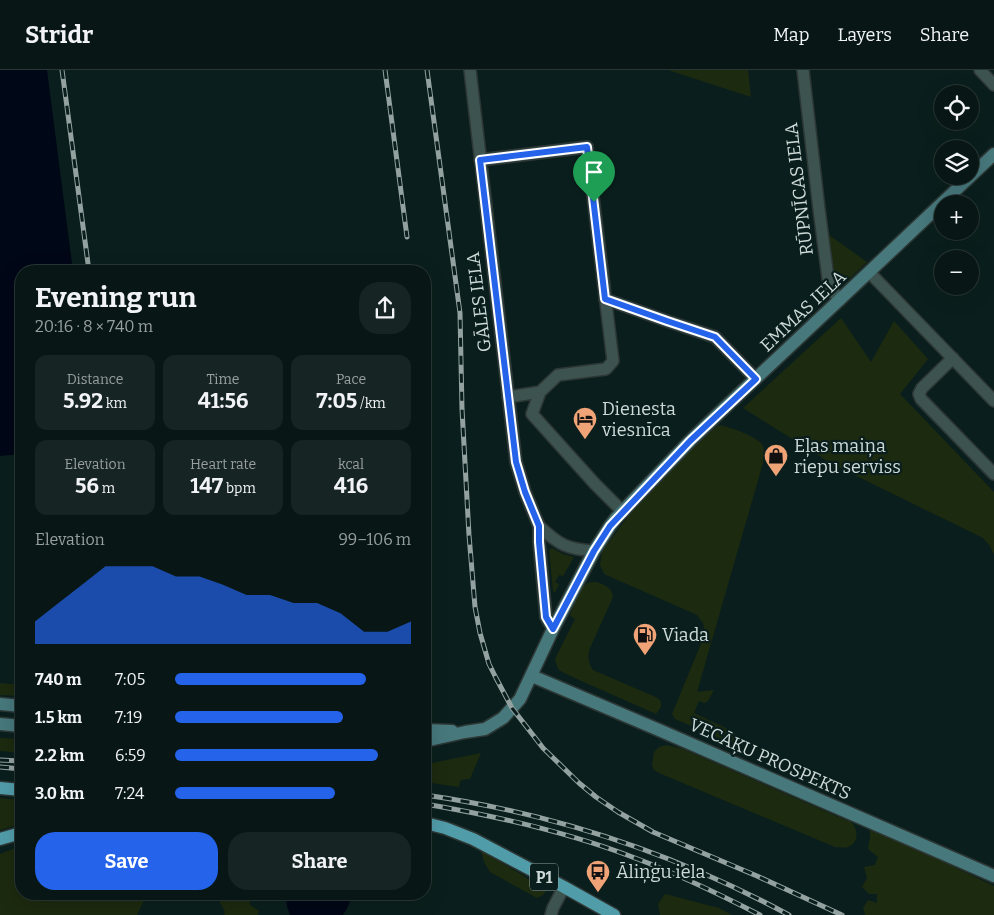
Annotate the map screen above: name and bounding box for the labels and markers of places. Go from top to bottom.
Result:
pin [573,151,615,202]
place label: Dienesta viesnīca [601,398,676,441]
hotel icon: Dienesta viesnīca [572,406,598,440]
place label: Eļas maiņa riepu serviss [794,435,901,478]
shop icon: Eļas maiņa riepu serviss [763,443,789,477]
fuel station icon: Viada [632,622,658,656]
place label: Viada [662,624,709,646]
bus stop icon: Āliņģu iela [585,859,611,893]
place label: Āliņģu iela [616,861,705,884]

